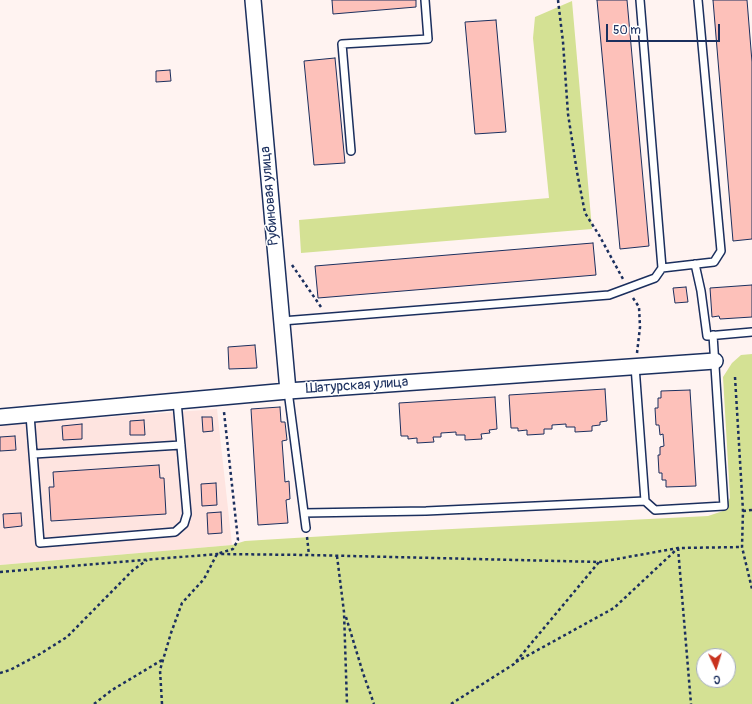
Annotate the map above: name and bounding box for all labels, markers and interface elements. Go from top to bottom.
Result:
scale bar [608,16,722,42]
text: 50 m [613,23,641,38]
street label: Рубиновая улица [257,146,283,246]
street label: Шатурская улица [305,374,409,398]
north arrow [696,648,736,688]
text: С [713,673,721,686]

